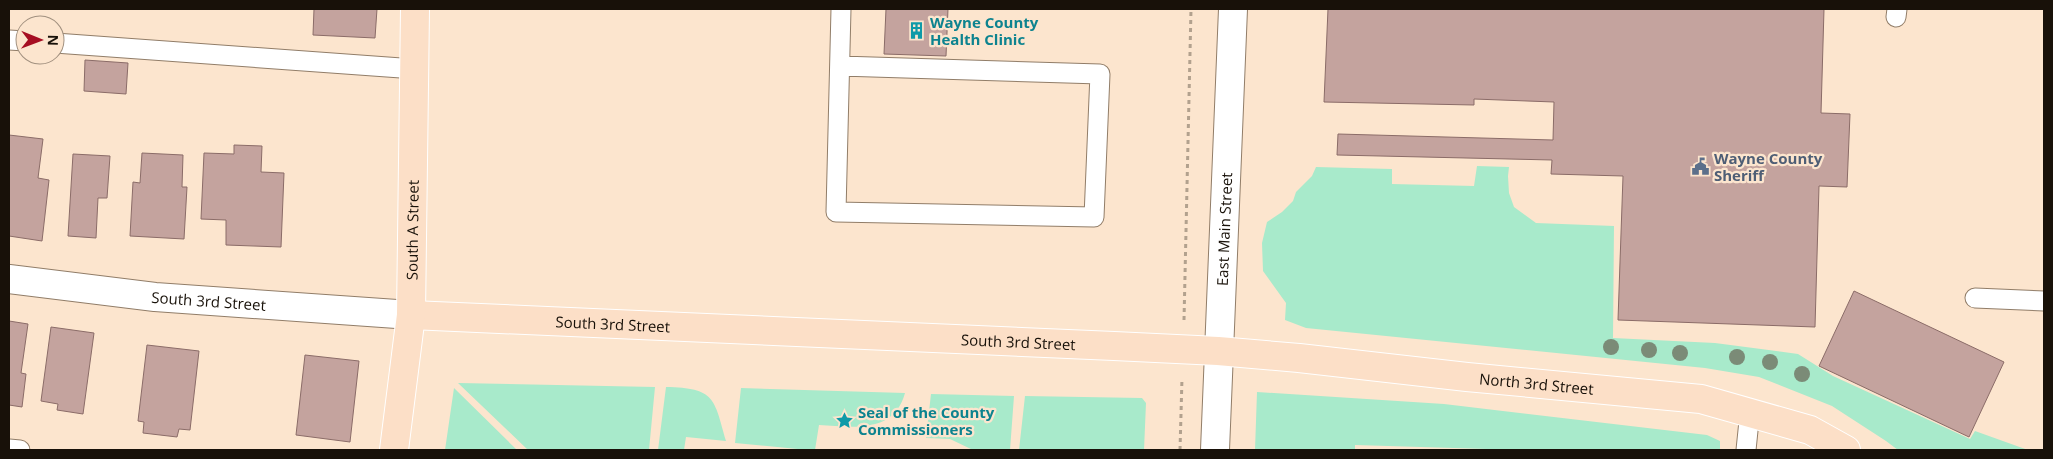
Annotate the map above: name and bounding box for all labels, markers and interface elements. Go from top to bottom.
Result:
place label: Wayne County Health Clinic [930,12,1039,49]
north arrow [15,15,65,65]
building icon: Wayne County Health Clinic [906,21,926,41]
text: N [44,34,63,46]
place label: Wayne County Sheriff [1714,148,1823,185]
public building icon: Wayne County Sheriff [1690,157,1710,177]
street label: East Main Street [1212,172,1236,286]
street label: South A Street [401,180,423,280]
street label: South 3rd Street [151,287,267,315]
street label: South 3rd Street [555,311,671,336]
street label: South 3rd Street [961,329,1076,354]
street label: North 3rd Street [1478,368,1595,399]
place label: Seal of the County Commissioners [858,402,995,439]
place icon: Seal of the County Commissioners [834,411,854,431]

